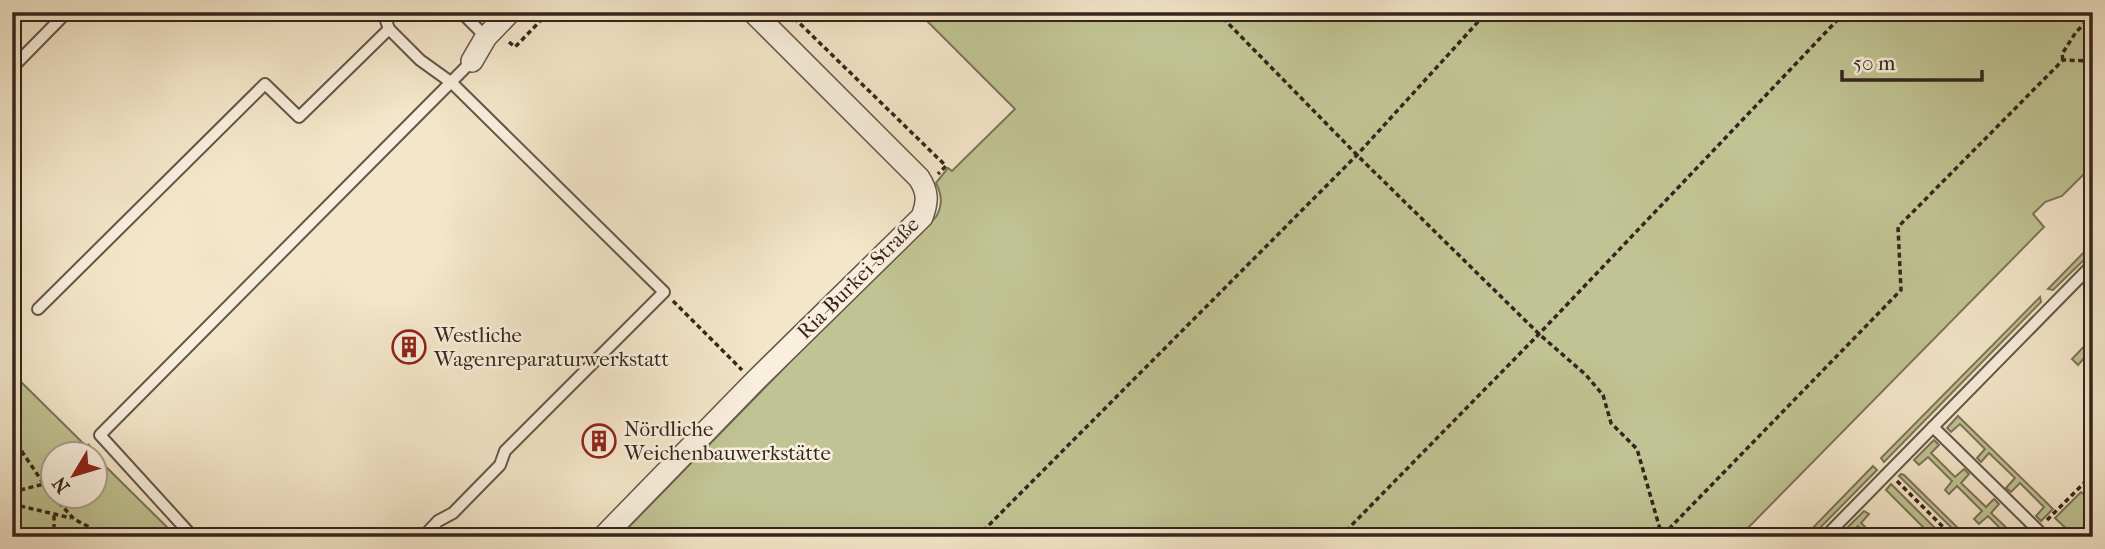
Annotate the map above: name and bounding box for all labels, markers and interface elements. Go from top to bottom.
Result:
scale bar [1842,38,1982,82]
text: 50 m [1853,51,1896,75]
street label: Ria-Burkei-Straße [792,212,924,344]
place label: Westliche Wagenreparaturwerkstatt [433,323,670,371]
building icon: Westliche Wagenreparaturwerkstatt [390,328,428,366]
place label: Nördliche Weichenbauwerkstätte [623,417,831,465]
building icon: Nördliche Weichenbauwerkstätte [580,422,618,460]
north arrow [38,440,108,510]
text: N [48,472,74,497]

